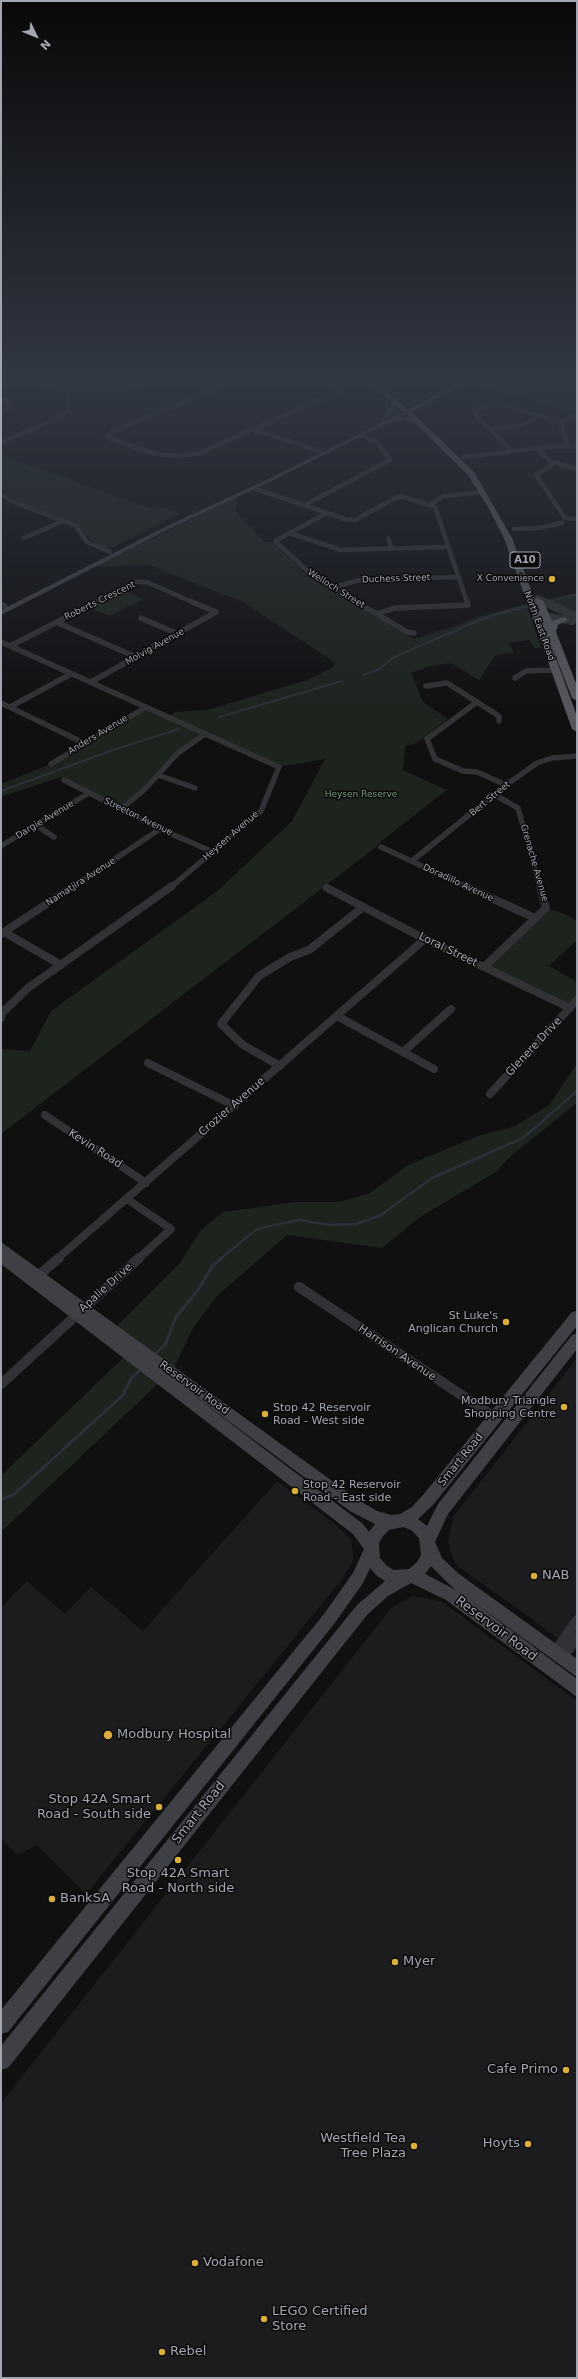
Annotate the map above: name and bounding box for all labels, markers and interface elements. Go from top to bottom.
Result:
north arrow [16,16,56,56]
text: N [37,37,53,52]
road number: A10 [510,552,540,568]
street label: Welloch Street [305,567,367,611]
street label: Duchess Street [362,572,430,586]
place label: X Convenience [477,574,544,584]
marker: X Convenience [547,574,557,584]
street label: Roberts Crescent [63,579,137,623]
street label: North East Road [521,590,557,662]
street label: Molvig Avenue [124,626,186,668]
street label: Anders Avenue [66,713,130,757]
street label: Bert Street [468,779,512,819]
park label: Heysen Reserve [325,790,397,800]
street label: Streeton Avenue [102,796,174,838]
street label: Dargie Avenue [14,798,76,842]
street label: Heysen Avenue [201,809,261,863]
street label: Grenache Avenue [518,823,550,903]
street label: Namatjira Avenue [44,856,118,908]
street label: Doradillo Avenue [421,862,495,904]
street label: Loral Street [416,930,480,970]
street label: Glenere Drive [503,1015,565,1079]
street label: Crozier Avenue [196,1075,268,1139]
street label: Kevin Road [66,1127,124,1171]
street label: Apalie Drive [77,1261,135,1315]
place label: St Luke's Anglican Church [408,1309,498,1335]
marker: St Luke's Anglican Church [501,1317,511,1327]
street label: Harrison Avenue [356,1322,438,1384]
street label: Reservoir Road [157,1358,231,1418]
place label: Modbury Triangle Shopping Centre [461,1394,556,1420]
place label: Stop 42 Reservoir Road - West side [273,1401,371,1427]
marker: Modbury Triangle Shopping Centre [559,1402,569,1412]
marker: Stop 42 Reservoir Road - West side [260,1409,270,1419]
street label: Smart Road [436,1431,486,1489]
place label: Stop 42 Reservoir Road - East side [303,1478,401,1504]
marker: Stop 42 Reservoir Road - East side [290,1486,300,1496]
place label: NAB [542,1568,570,1584]
marker: NAB [529,1571,539,1581]
street label: Reservoir Road [452,1593,540,1665]
place label: Modbury Hospital [117,1727,231,1743]
marker: Modbury Hospital [102,1729,114,1741]
street label: Smart Road [169,1779,229,1847]
place label: Stop 42A Smart Road - South side [37,1792,151,1823]
marker: Stop 42A Smart Road - South side [154,1802,164,1812]
marker: Stop 42A Smart Road - North side [173,1855,183,1865]
place label: Stop 42A Smart Road - North side [122,1866,234,1897]
place label: BankSA [60,1891,110,1907]
marker: BankSA [47,1894,57,1904]
place label: Myer [403,1954,435,1970]
marker: Myer [390,1957,400,1967]
place label: Cafe Primo [487,2062,558,2078]
marker: Cafe Primo [561,2065,571,2075]
place label: Westfield Tea Tree Plaza [320,2131,406,2162]
place label: Hoyts [483,2136,520,2152]
marker: Hoyts [523,2139,533,2149]
marker: Westfield Tea Tree Plaza [409,2141,419,2151]
place label: Vodafone [203,2255,264,2271]
marker: Vodafone [190,2258,200,2268]
place label: LEGO Certified Store [272,2304,367,2335]
marker: LEGO Certified Store [259,2314,269,2324]
place label: Rebel [170,2344,206,2360]
marker: Rebel [157,2347,167,2357]

